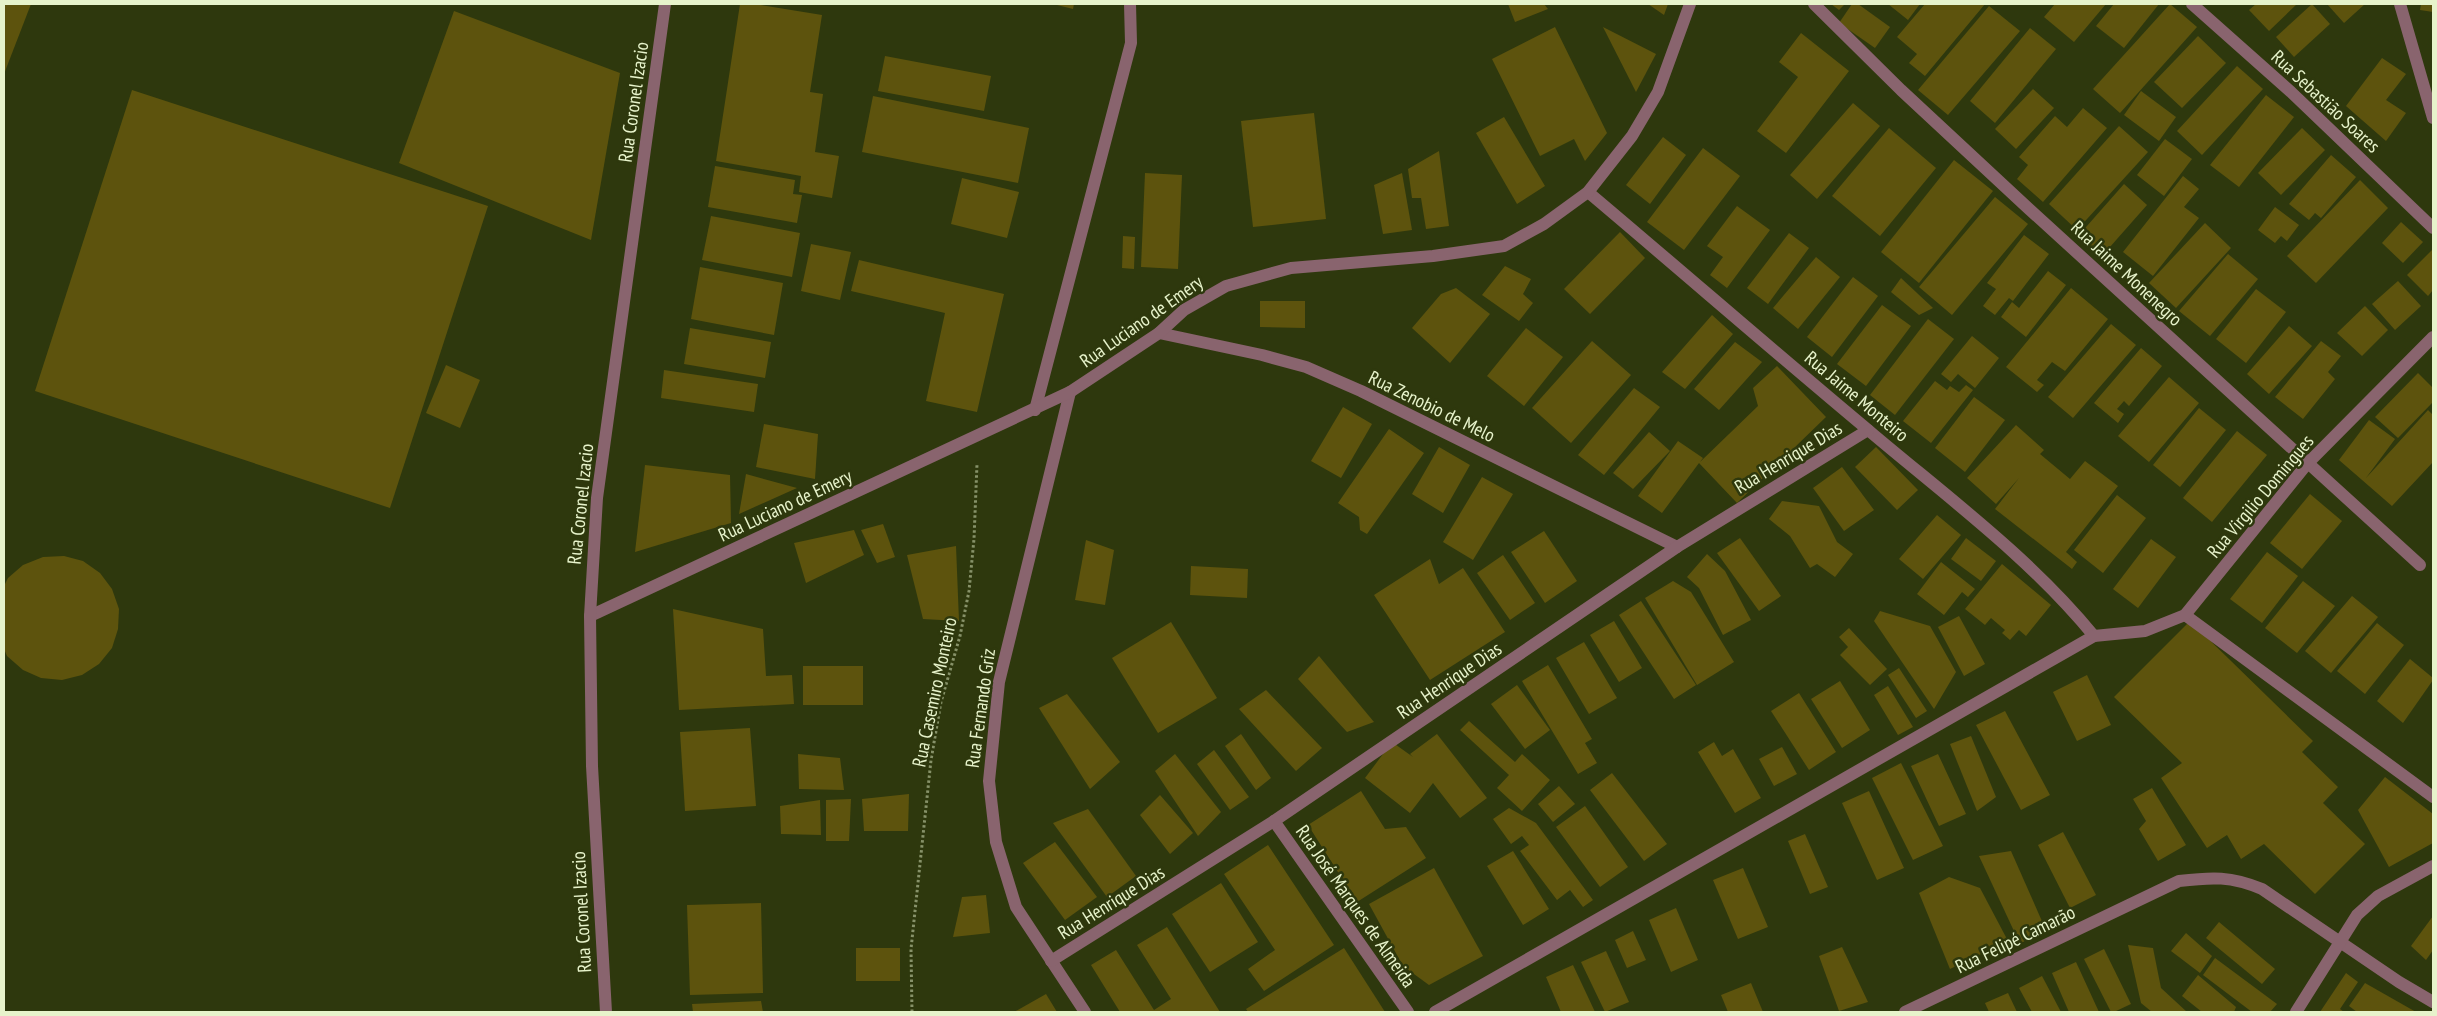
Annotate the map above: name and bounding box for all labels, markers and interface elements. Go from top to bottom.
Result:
street label: Rua Coronel Izacio [613,40,653,164]
street label: Rua Sebastião Soares [2267,45,2385,157]
street label: Rua Jaime Monenegro [2066,215,2188,331]
street label: Rua Luciano de Emery [1075,269,1208,372]
street label: Rua Jaime Monteiro [1800,345,1914,447]
street label: Rua Zenobio de Melo [1365,365,1499,447]
street label: Rua Henrique Dias [1730,416,1846,498]
street label: Rua Virgilio Domingues [2201,429,2319,563]
street label: Rua Coronel Izacio [562,442,598,566]
street label: Rua Luciano de Emery [714,463,856,546]
street label: Rua Casemiro Monteiro [906,615,962,769]
street label: Rua Henrique Dias [1392,636,1506,724]
street label: Rua Fernando Griz [960,647,1000,769]
street label: Rua José Marques de Almeida [1291,820,1421,992]
street label: Rua Coronel Izacio [566,851,596,973]
street label: Rua Henrique Dias [1053,860,1169,944]
street label: Rua Felipé Camarão [1951,900,2079,978]

